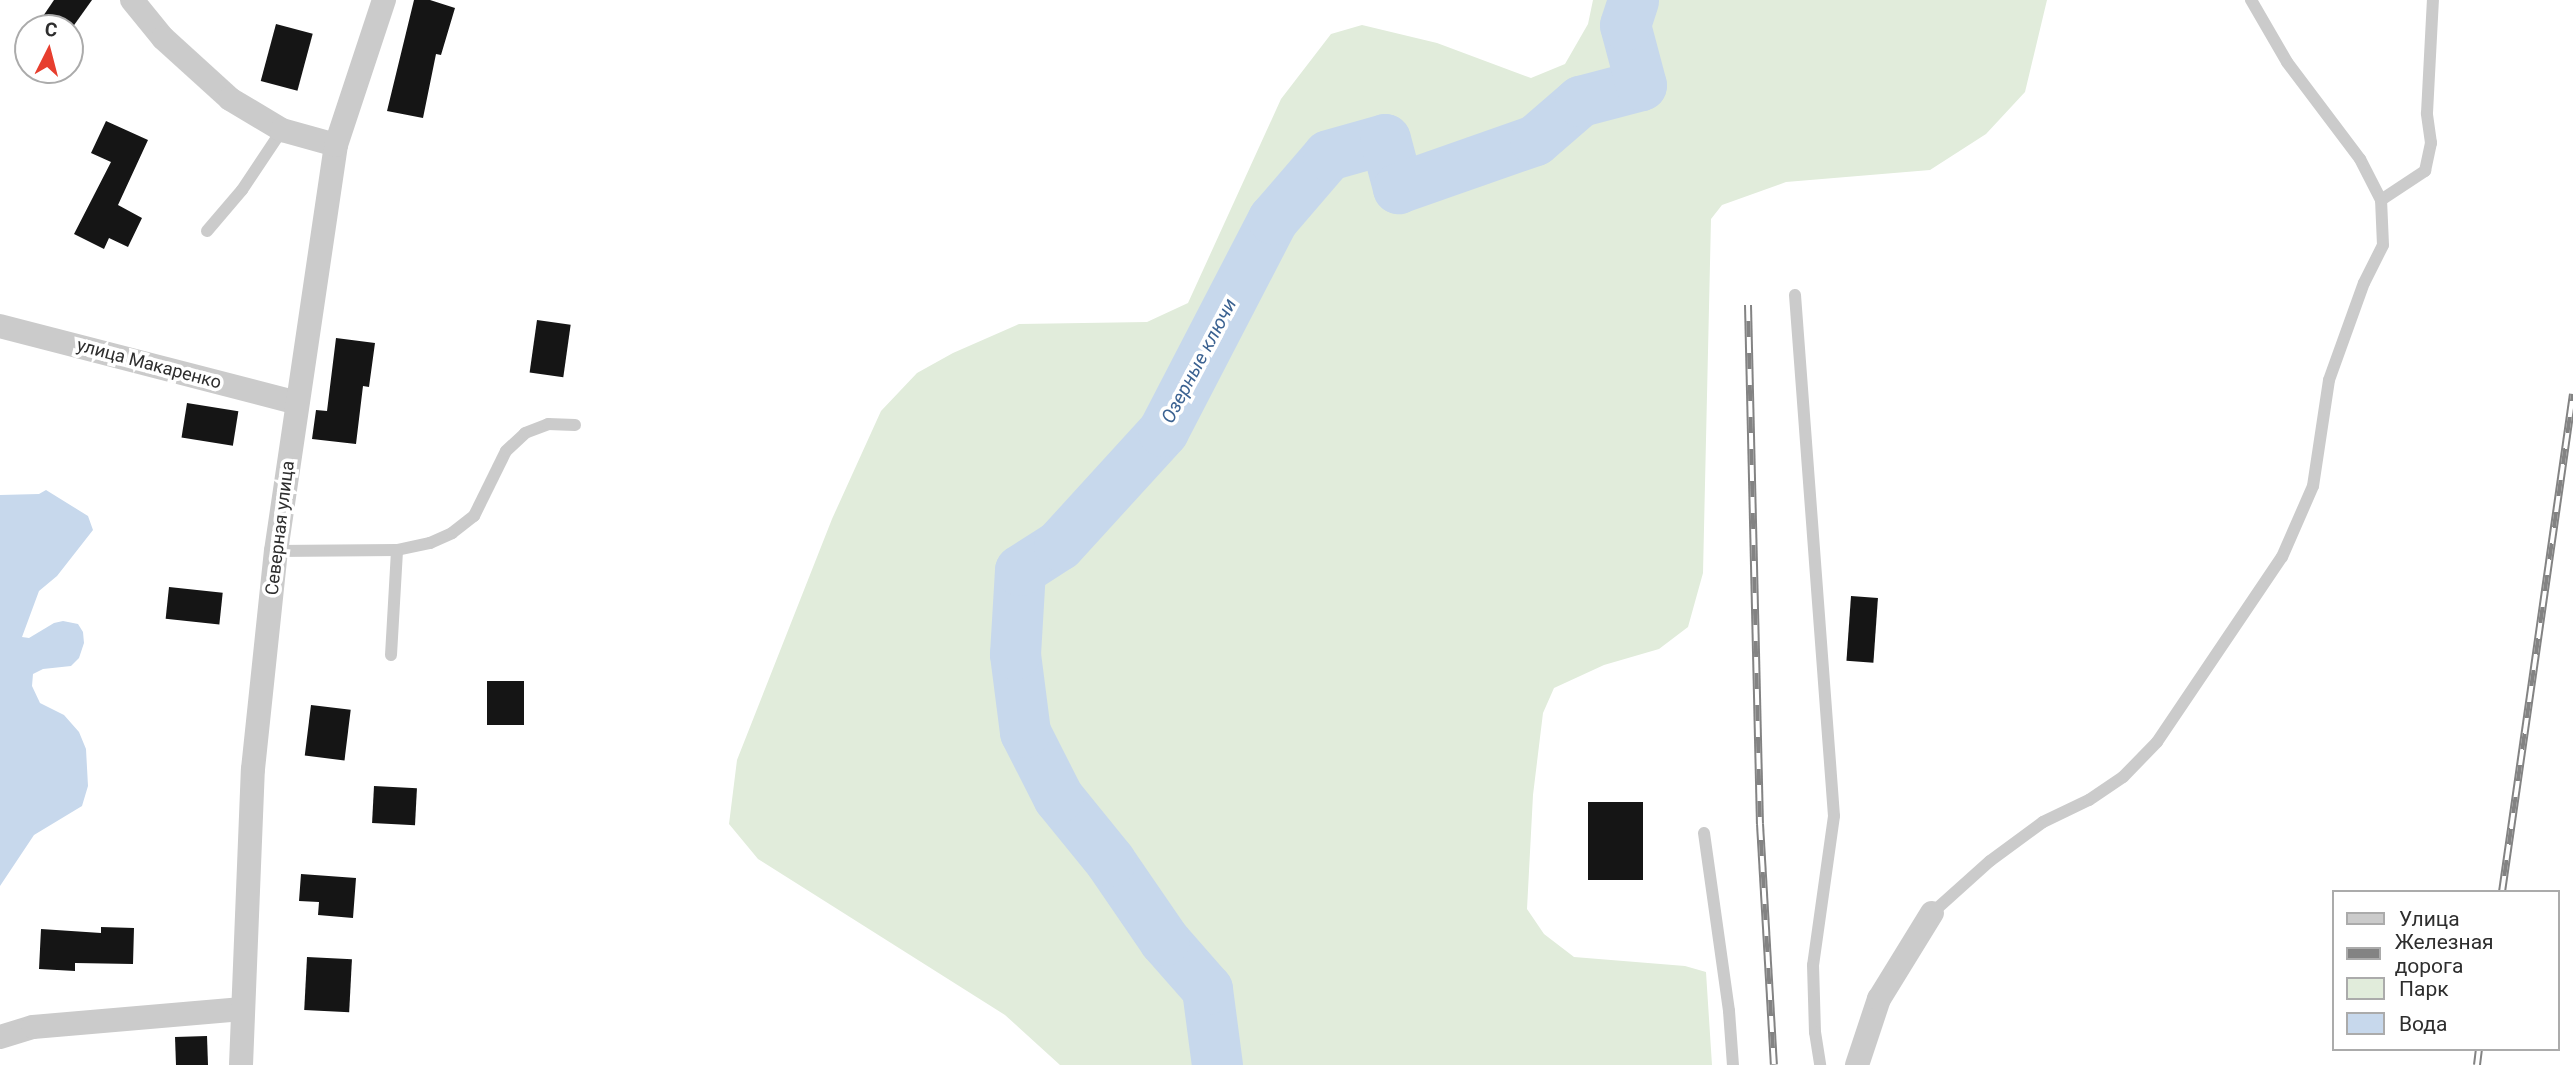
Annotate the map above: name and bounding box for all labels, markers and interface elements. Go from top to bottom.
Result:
north arrow [14,14,84,84]
text: С [44,18,58,42]
water label: Озерные ключи [1157,295,1241,427]
street label: улица Макаренко [74,334,224,394]
street label: Северная улица [261,460,299,596]
legend [2332,890,2559,1051]
text: Улица [2399,907,2460,931]
text: Железная дорога [2395,930,2494,978]
text: Парк [2399,977,2449,1001]
text: Вода [2399,1012,2447,1036]

